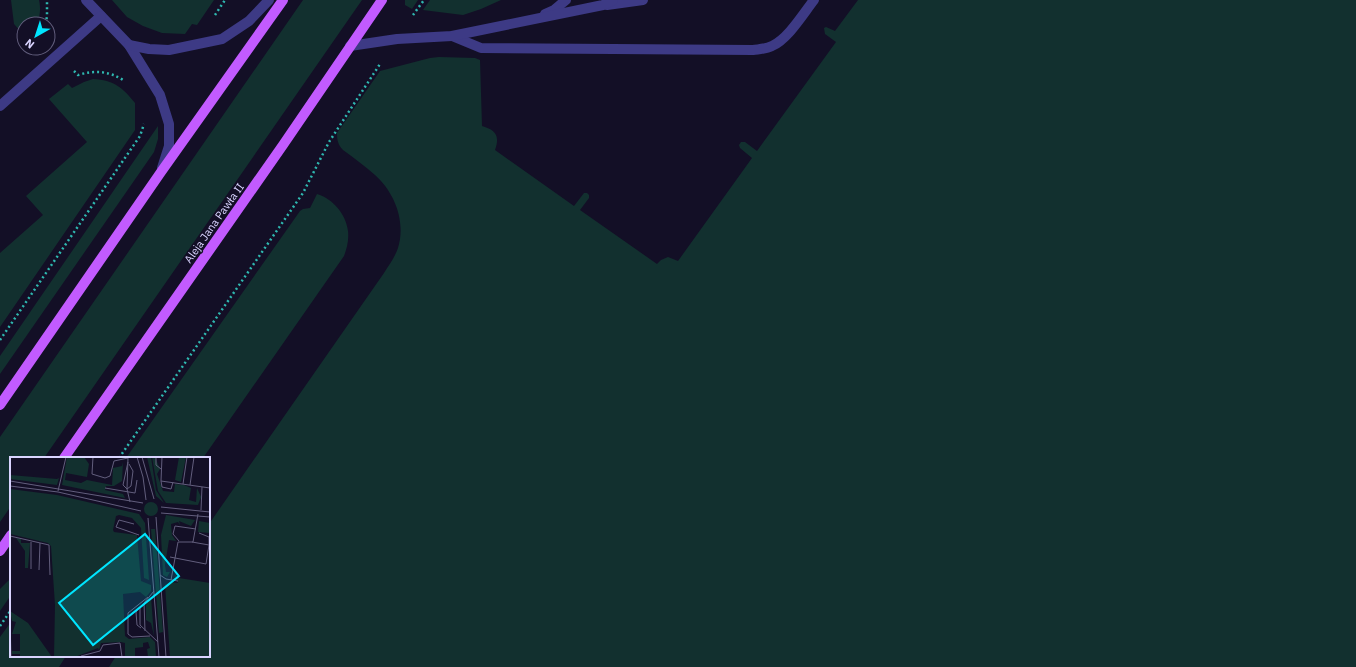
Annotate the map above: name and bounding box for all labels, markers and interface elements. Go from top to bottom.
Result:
north arrow [16,16,56,56]
text: N [22,36,37,52]
street label: Aleja Jana Pawła II [181,180,247,266]
inset map [10,457,210,657]

